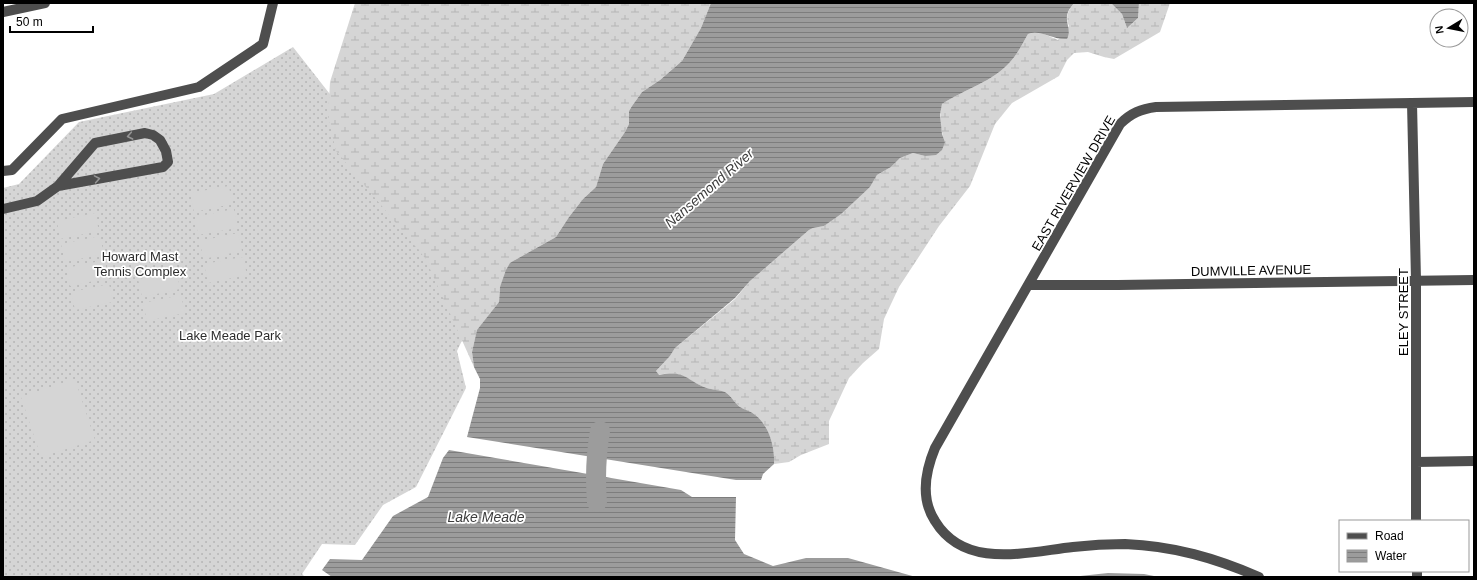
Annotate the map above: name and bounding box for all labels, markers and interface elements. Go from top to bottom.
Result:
scale bar [10,8,93,34]
north arrow [1429,8,1469,48]
text: 50 m [16,15,43,29]
text: N [1433,25,1446,35]
street label: EAST RIVERVIEW DRIVE [1029,113,1118,253]
one-way arrow [127,132,133,140]
water label: Nansemond River [661,144,758,231]
one-way arrow [93,175,100,184]
park label: Howard Mast Tennis Complex [94,249,187,279]
street label: DUMVILLE AVENUE [1191,262,1312,279]
street label: ELEY STREET [1396,268,1411,356]
park label: Lake Meade Park [179,328,281,343]
water label: Lake Meade [447,509,525,525]
legend [1339,520,1469,572]
text: Road [1375,529,1404,543]
text: Water [1375,549,1407,563]

